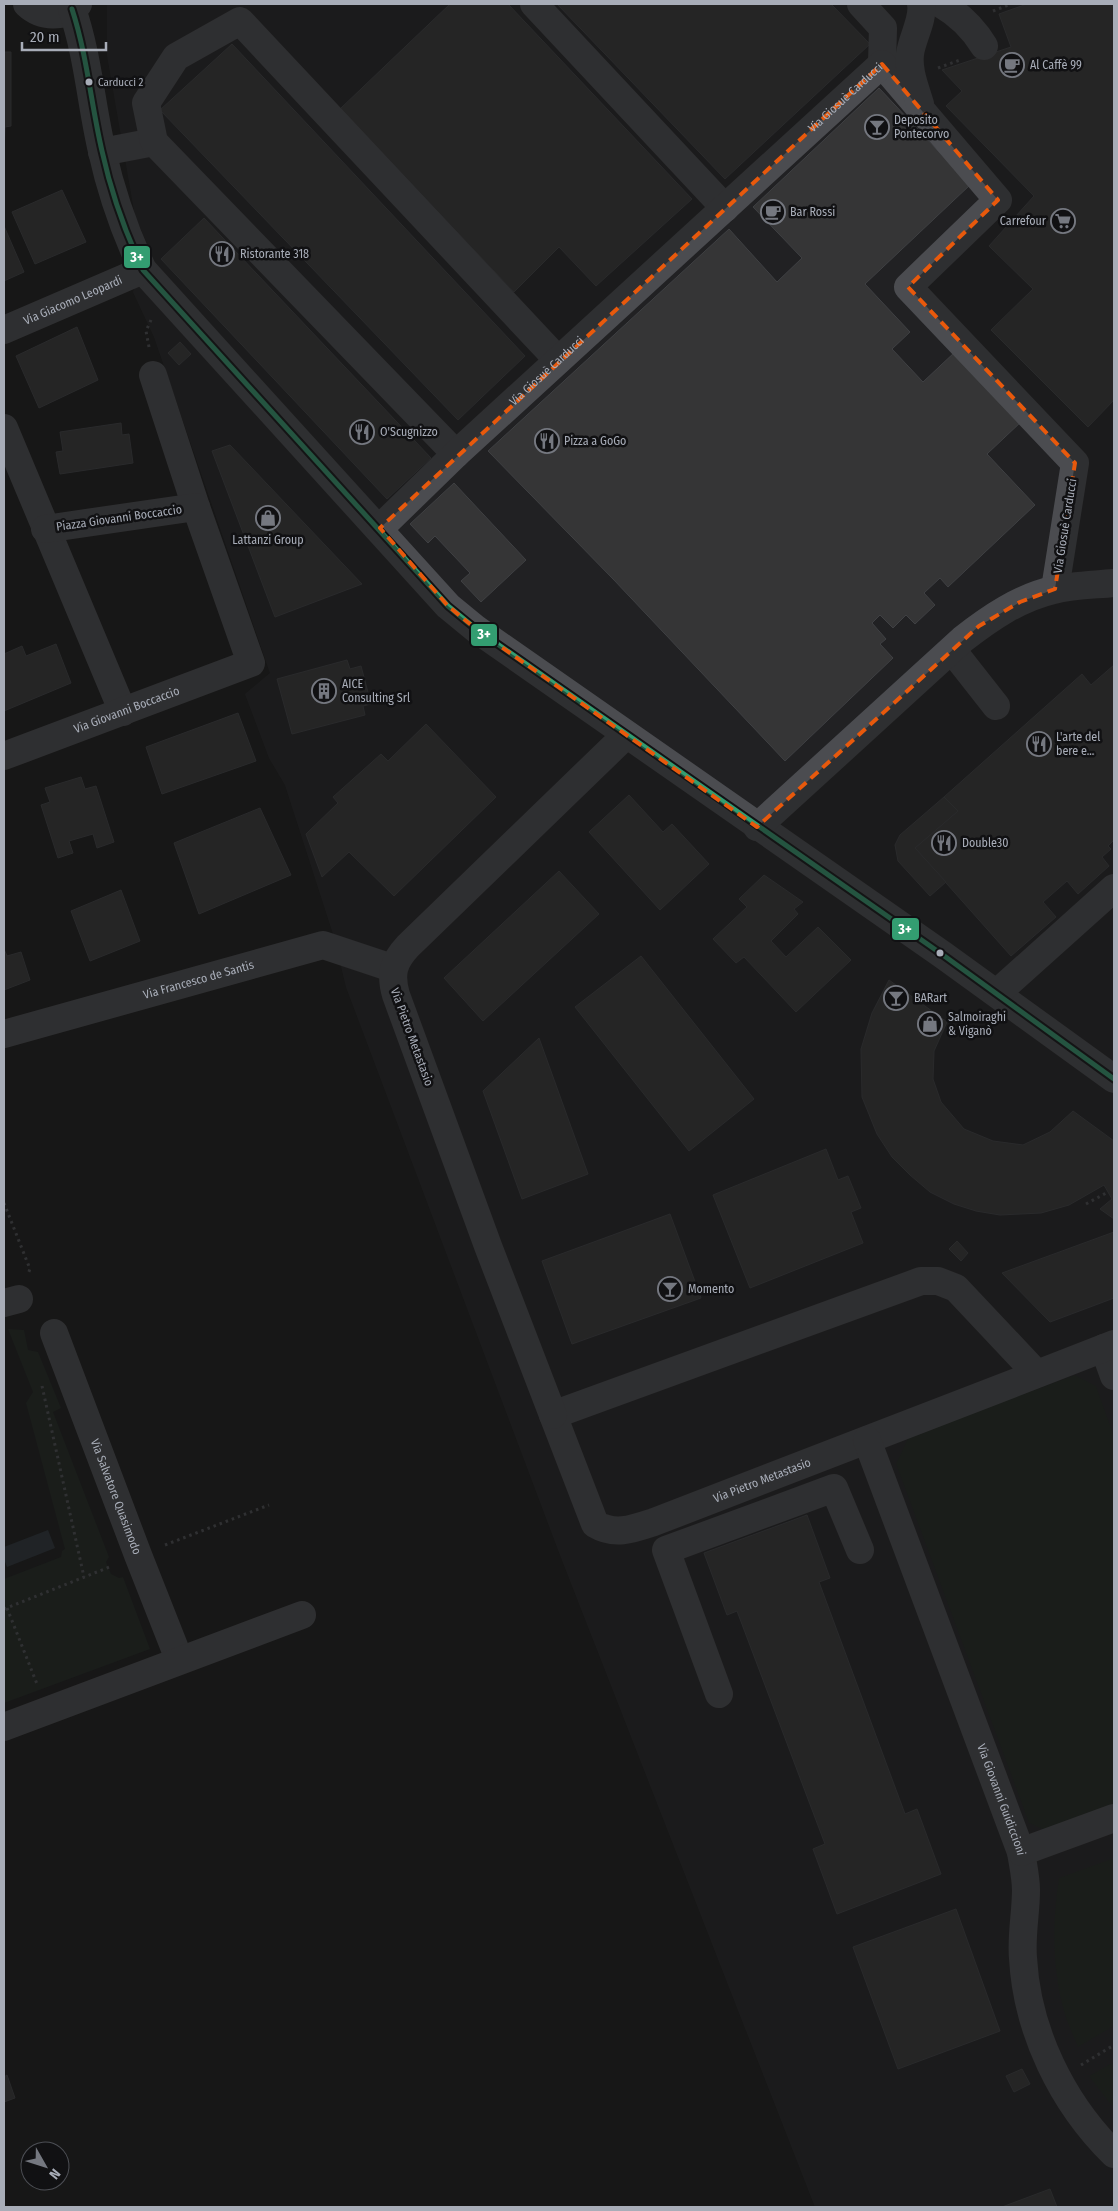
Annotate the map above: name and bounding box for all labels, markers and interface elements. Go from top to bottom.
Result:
scale bar [22,20,106,52]
text: 20 m [30,28,60,46]
cafe icon: Al Caffè 99 [999,52,1025,78]
place label: Al Caffè 99 [1030,58,1082,72]
street label: Via Giosuè Carducci [805,60,885,135]
place label: Carducci 2 [98,76,144,89]
marker: Carducci 2 [84,77,94,87]
place label: Deposito Pontecorvo [894,113,949,141]
bar icon: Deposito Pontecorvo [864,114,890,140]
cafe icon: Bar Rossi [760,199,786,225]
place label: Bar Rossi [790,205,835,219]
supermarket icon: Carrefour [1050,208,1076,234]
place label: Carrefour [1000,214,1047,228]
restaurant icon: Ristorante 318 [209,241,235,267]
line badge: 3+ [123,245,151,269]
place label: Ristorante 318 [240,247,309,261]
text: 3+ [129,249,144,266]
street label: Via Giacomo Leopardi [21,273,124,328]
street label: Via Giosuè Carducci [507,333,587,409]
restaurant icon: O'Scugnizzo [349,419,375,445]
place label: O'Scugnizzo [380,425,438,439]
restaurant icon: Pizza a GoGo [534,428,560,454]
place label: Pizza a GoGo [564,434,626,448]
street label: Via Giosuè Carducci [1051,478,1079,574]
street label: Piazza Giovanni Boccaccio [55,502,183,534]
shop icon: Lattanzi Group [255,505,281,531]
place label: Lattanzi Group [232,533,304,547]
line badge: 3+ [470,623,498,647]
text: 3+ [476,626,491,643]
place label: AICE Consulting Srl [342,677,410,705]
building icon: AICE Consulting Srl [311,678,337,704]
street label: Via Giovanni Boccaccio [72,684,181,736]
place label: L'arte del bere e... [1056,730,1100,758]
restaurant icon: L'arte del bere e... [1026,731,1052,757]
restaurant icon: Double30 [931,830,957,856]
place label: Double30 [962,836,1008,850]
line badge: 3+ [891,917,920,941]
text: 3+ [897,921,912,938]
unlabelled marker [935,948,945,958]
street label: Via Francesco de Santis [142,958,255,1002]
bar icon: BARart [883,985,909,1011]
street label: Via Pietro Metastasio [388,986,436,1088]
place label: BARart [914,991,947,1005]
place label: Salmoiraghi & Viganò [948,1010,1006,1038]
shop icon: Salmoiraghi & Viganò [917,1011,943,1037]
bar icon: Momento [657,1276,683,1302]
place label: Momento [688,1282,734,1296]
street label: Via Salvatore Quasimodo [88,1437,144,1556]
street label: Via Pietro Metastasio [711,1455,813,1505]
street label: Via Giovanni Guidiccioni [974,1742,1028,1856]
north arrow [20,2141,70,2191]
text: N [45,2165,64,2182]

